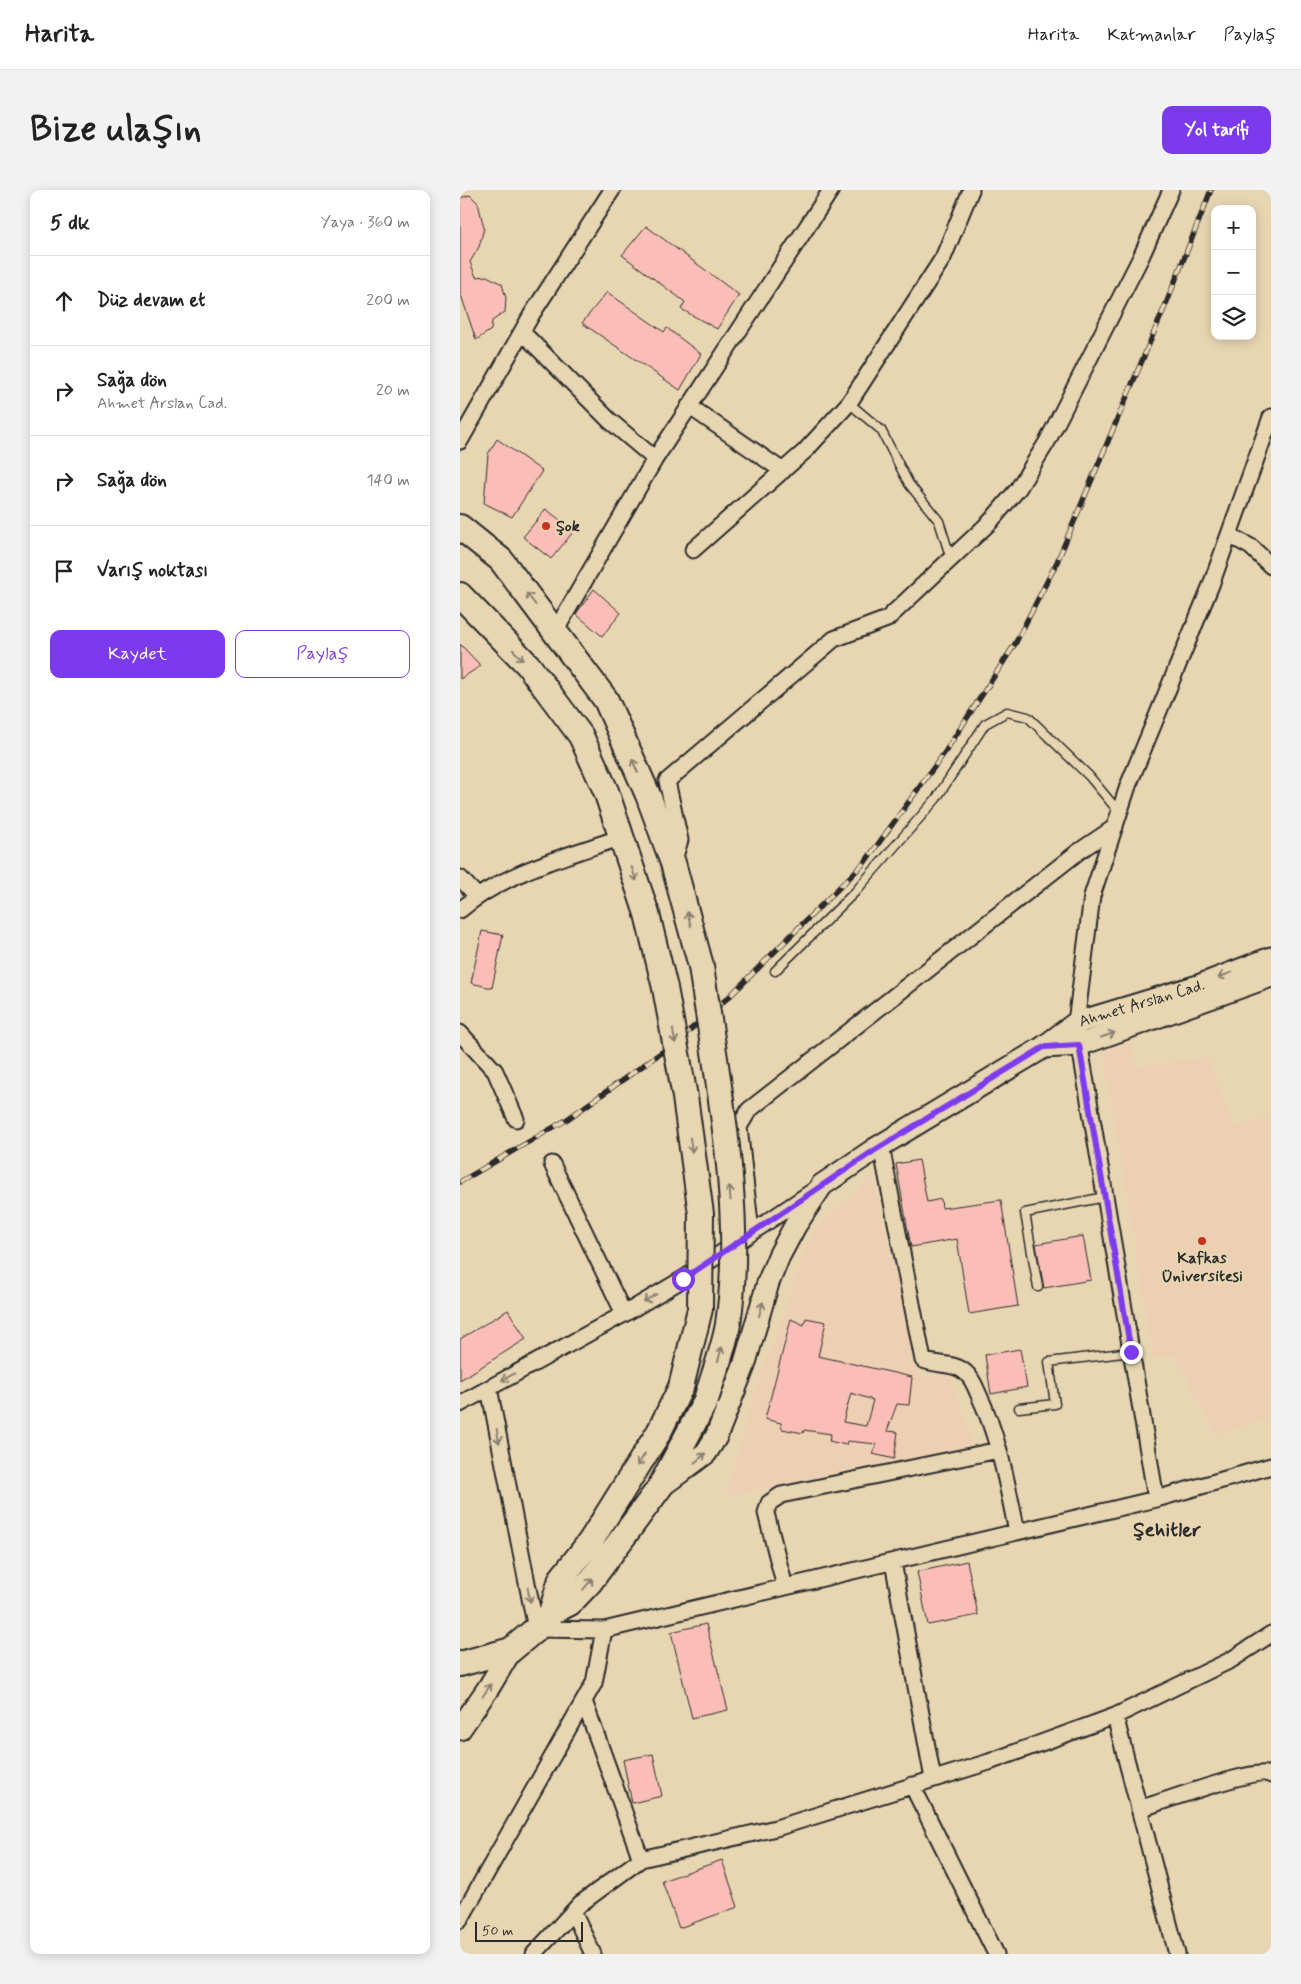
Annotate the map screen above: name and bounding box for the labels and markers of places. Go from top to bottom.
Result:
place label: Şok [556,516,580,537]
marker: Şok [540,520,552,532]
marker: Kafkas Üniversitesi [1196,1235,1208,1247]
place label: Kafkas Üniversitesi [1161,1248,1243,1287]

